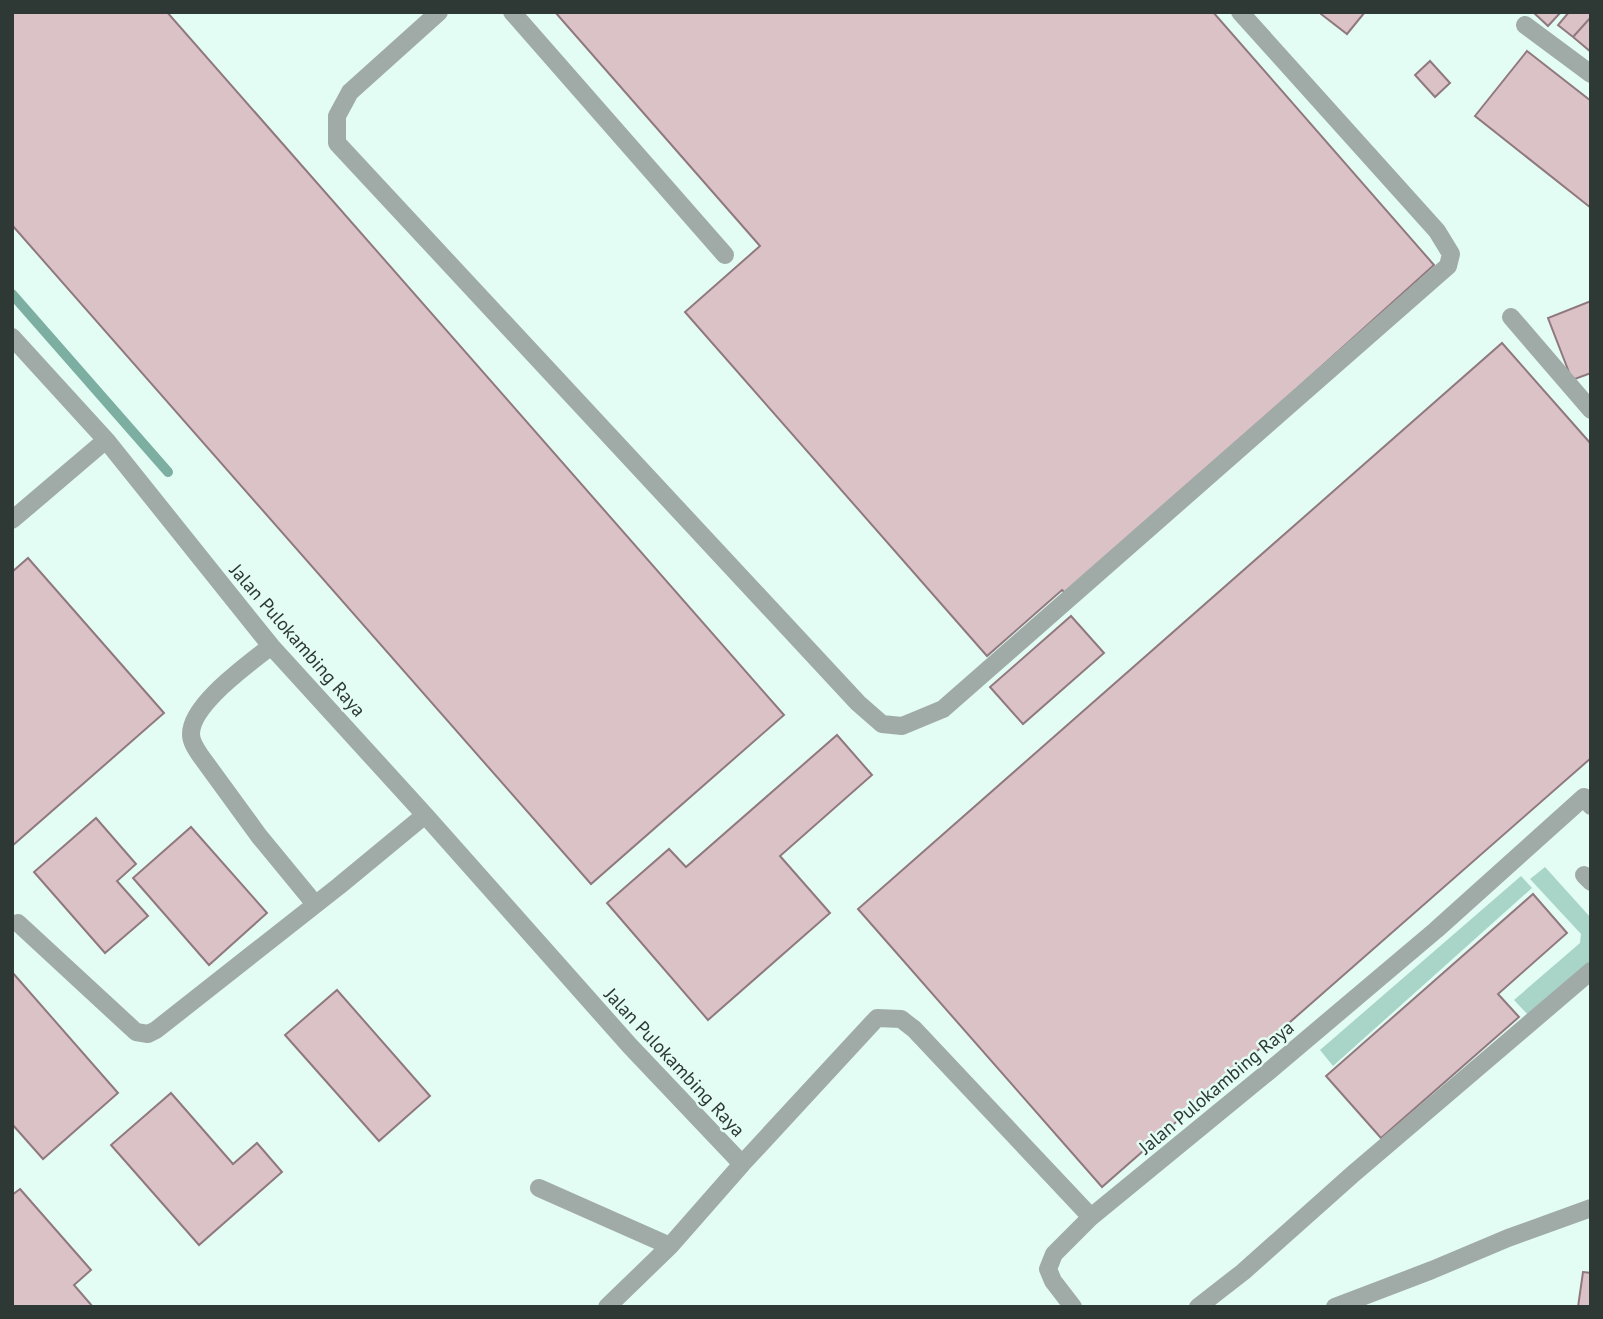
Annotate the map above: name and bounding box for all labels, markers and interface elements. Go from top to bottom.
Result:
street label: Jalan Pulokambing Raya [224,558,371,722]
street label: Jalan Pulokambing Raya [599,982,750,1142]
street label: Jalan Pulokambing Raya [1133,1015,1298,1160]

